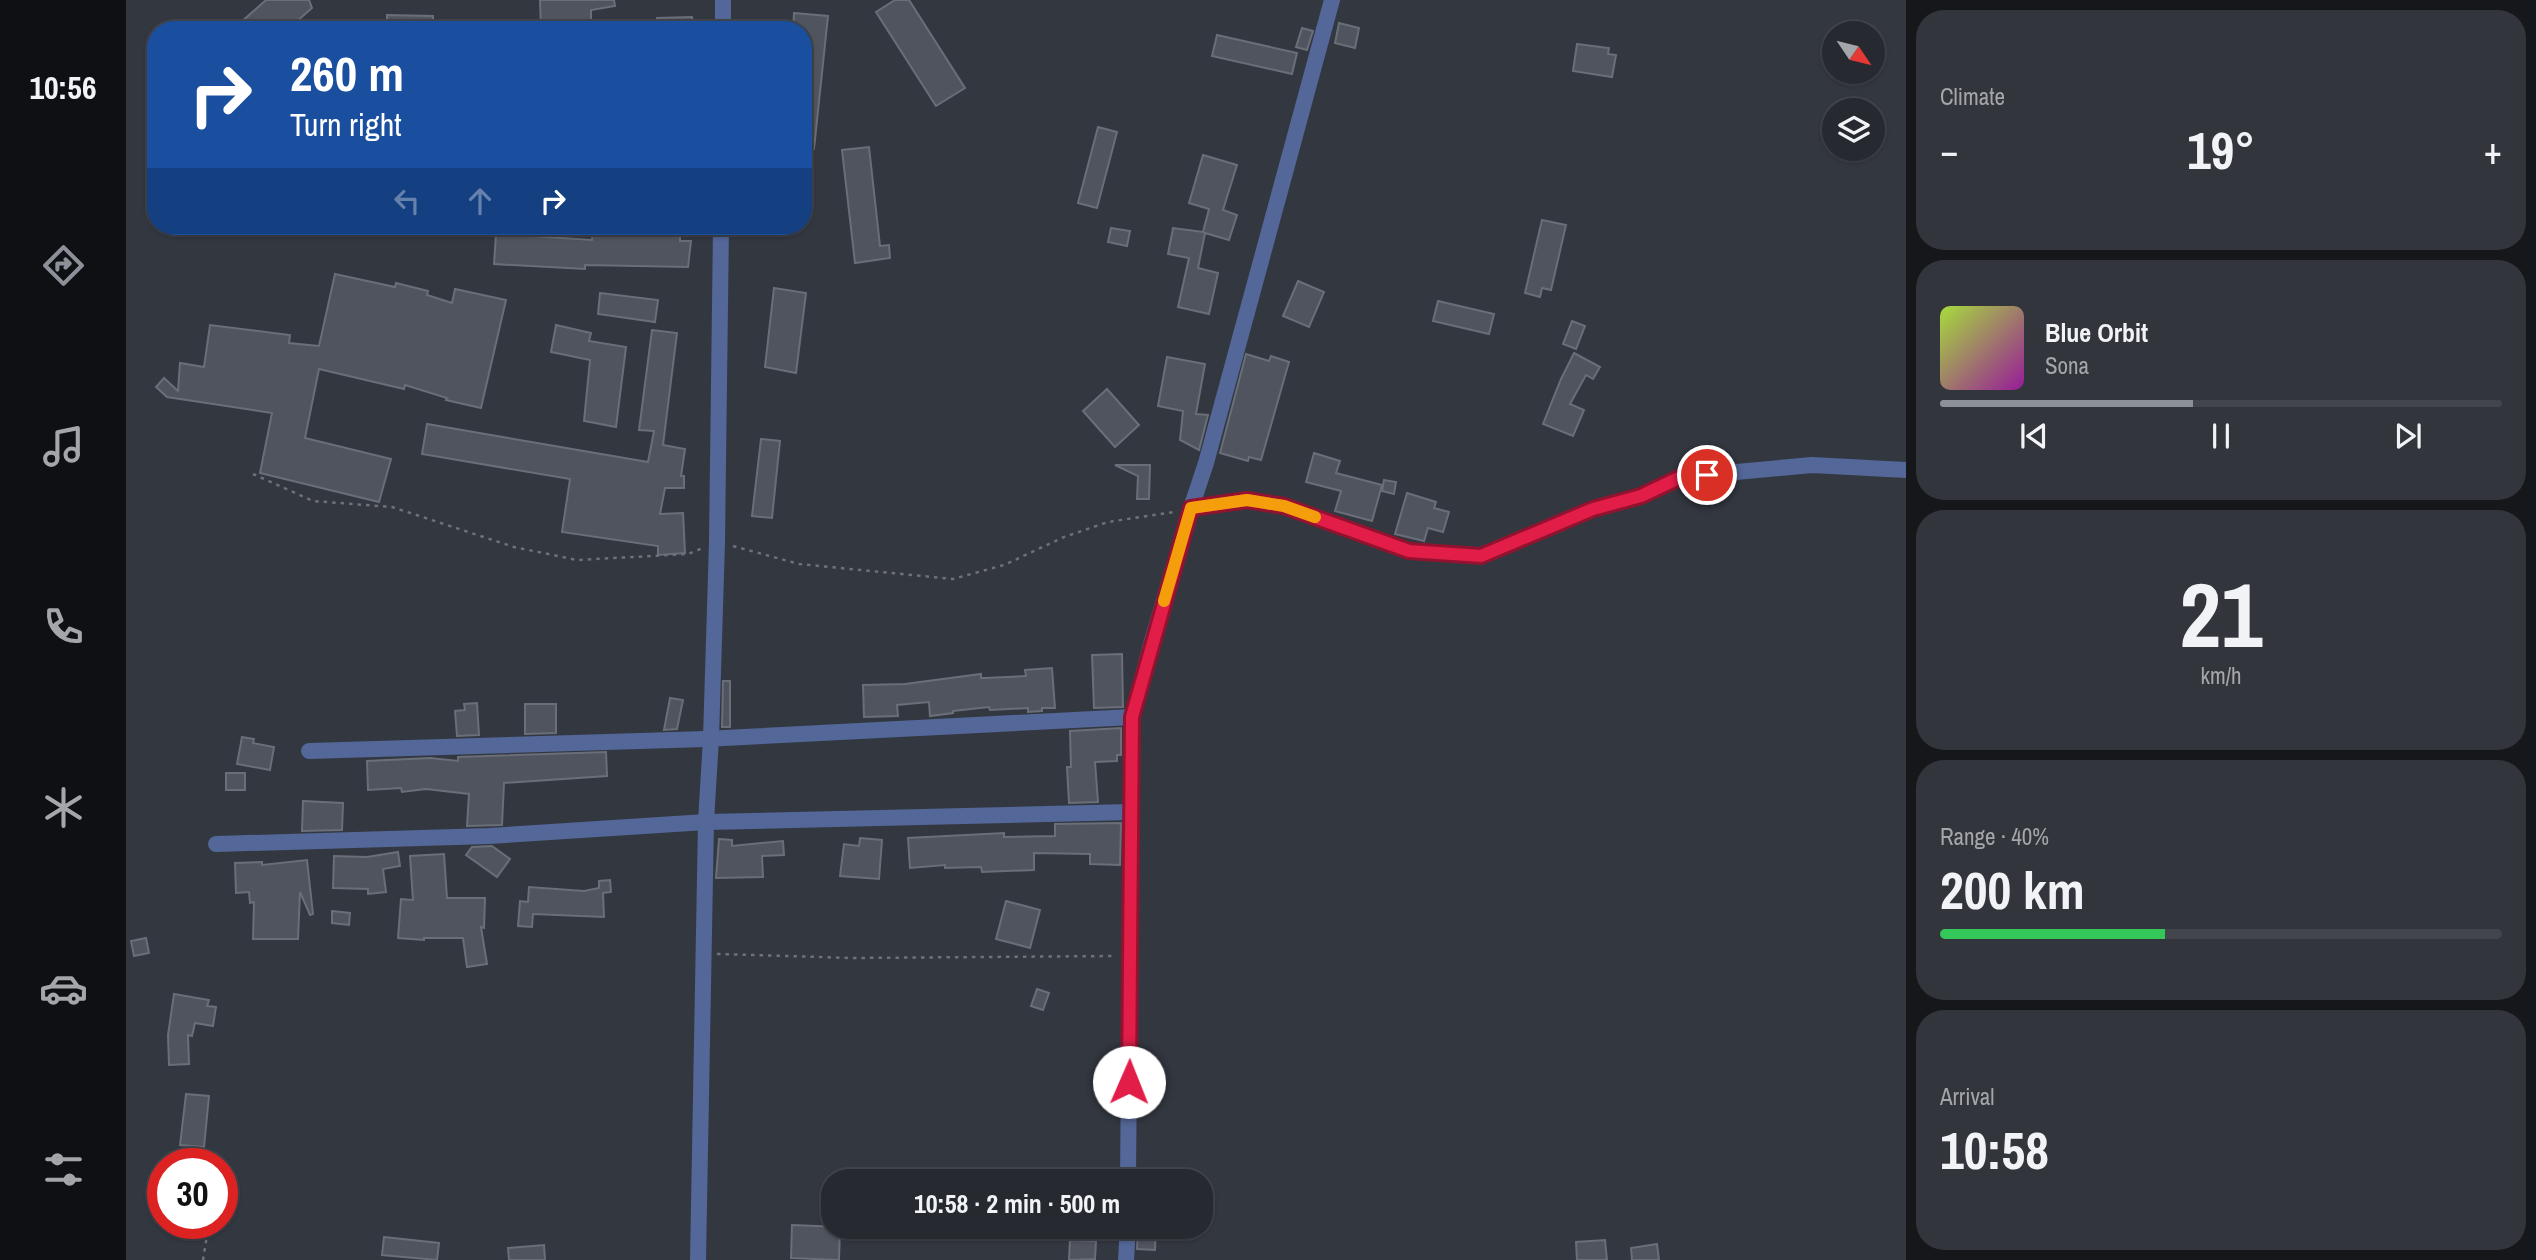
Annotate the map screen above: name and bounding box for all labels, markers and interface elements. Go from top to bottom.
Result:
north arrow [1822,21,1885,84]
map controls [1822,21,1885,161]
text: 260 m [290,40,404,106]
icon: right [175,49,266,140]
text: 10:56 [29,66,97,109]
text: Climate [1940,81,2005,112]
button: layers [1822,98,1885,161]
text: Turn right [290,103,402,146]
text: 19° [2187,115,2255,185]
text: − [1940,125,1958,176]
text: + [2484,125,2502,176]
icon: left [388,182,426,220]
icon: ahead [461,182,499,220]
icon: right [534,182,572,220]
icon: directions [39,241,88,290]
text: Blue Orbit [2045,315,2148,350]
text: Sona [2045,350,2089,381]
icon: previous [2015,417,2053,455]
icon: pause [2202,417,2240,455]
icon: next [2389,417,2427,455]
icon: music [39,422,88,471]
pin [1677,445,1737,505]
icon: arrive [1688,456,1726,494]
text: 21 [2180,553,2263,675]
icon: phone [39,602,88,651]
text: km/h [2201,660,2241,691]
icon: climate [39,783,88,832]
text: Range · 40% [1940,821,2049,852]
text: 200 km [1940,855,2085,925]
icon: car [39,964,88,1013]
position arrow [1092,1045,1166,1119]
text: Arrival [1940,1081,1995,1112]
text: 10:58 [1940,1115,2049,1185]
icon: filters [39,1145,88,1194]
speed limit sign: 30 [147,1148,238,1239]
text: 10:58 · 2 min · 500 m [914,1186,1120,1221]

